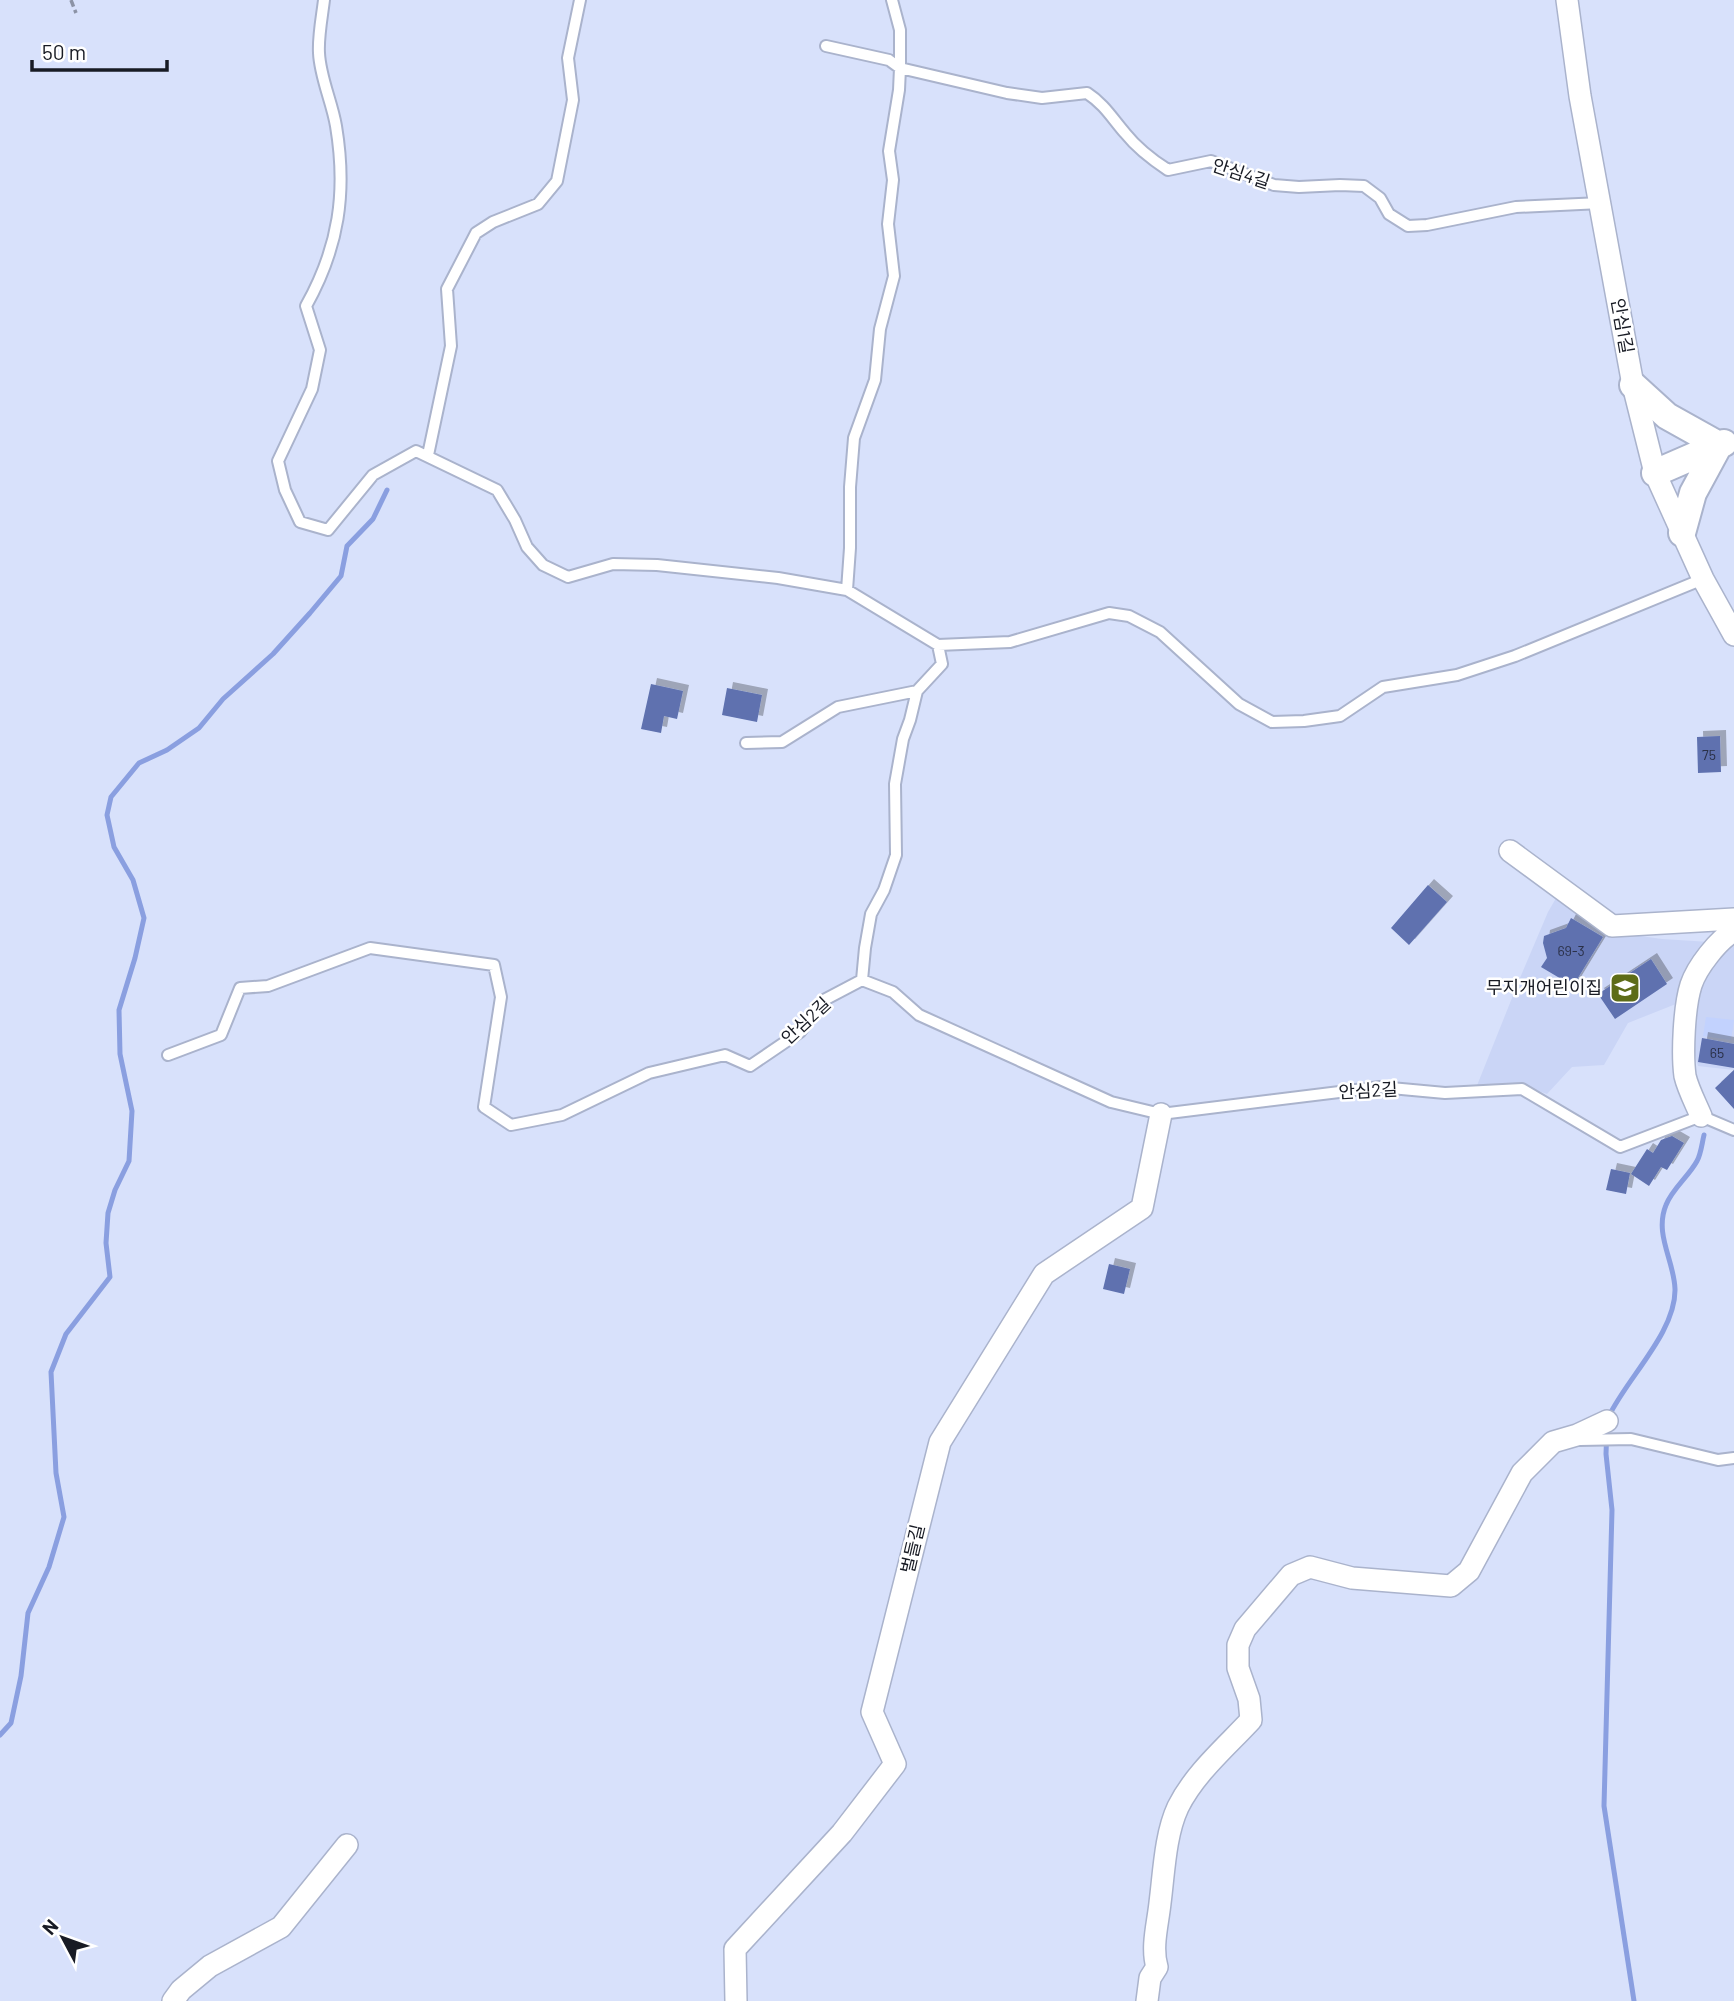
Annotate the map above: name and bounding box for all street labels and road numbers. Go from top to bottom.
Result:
street label: 안심4길 [1210,153,1273,193]
street label: 안심1길 [1607,296,1639,355]
street label: 안심2길 [776,992,835,1049]
street label: 안심2길 [1338,1077,1398,1103]
street label: 벌들길 [896,1522,928,1575]

